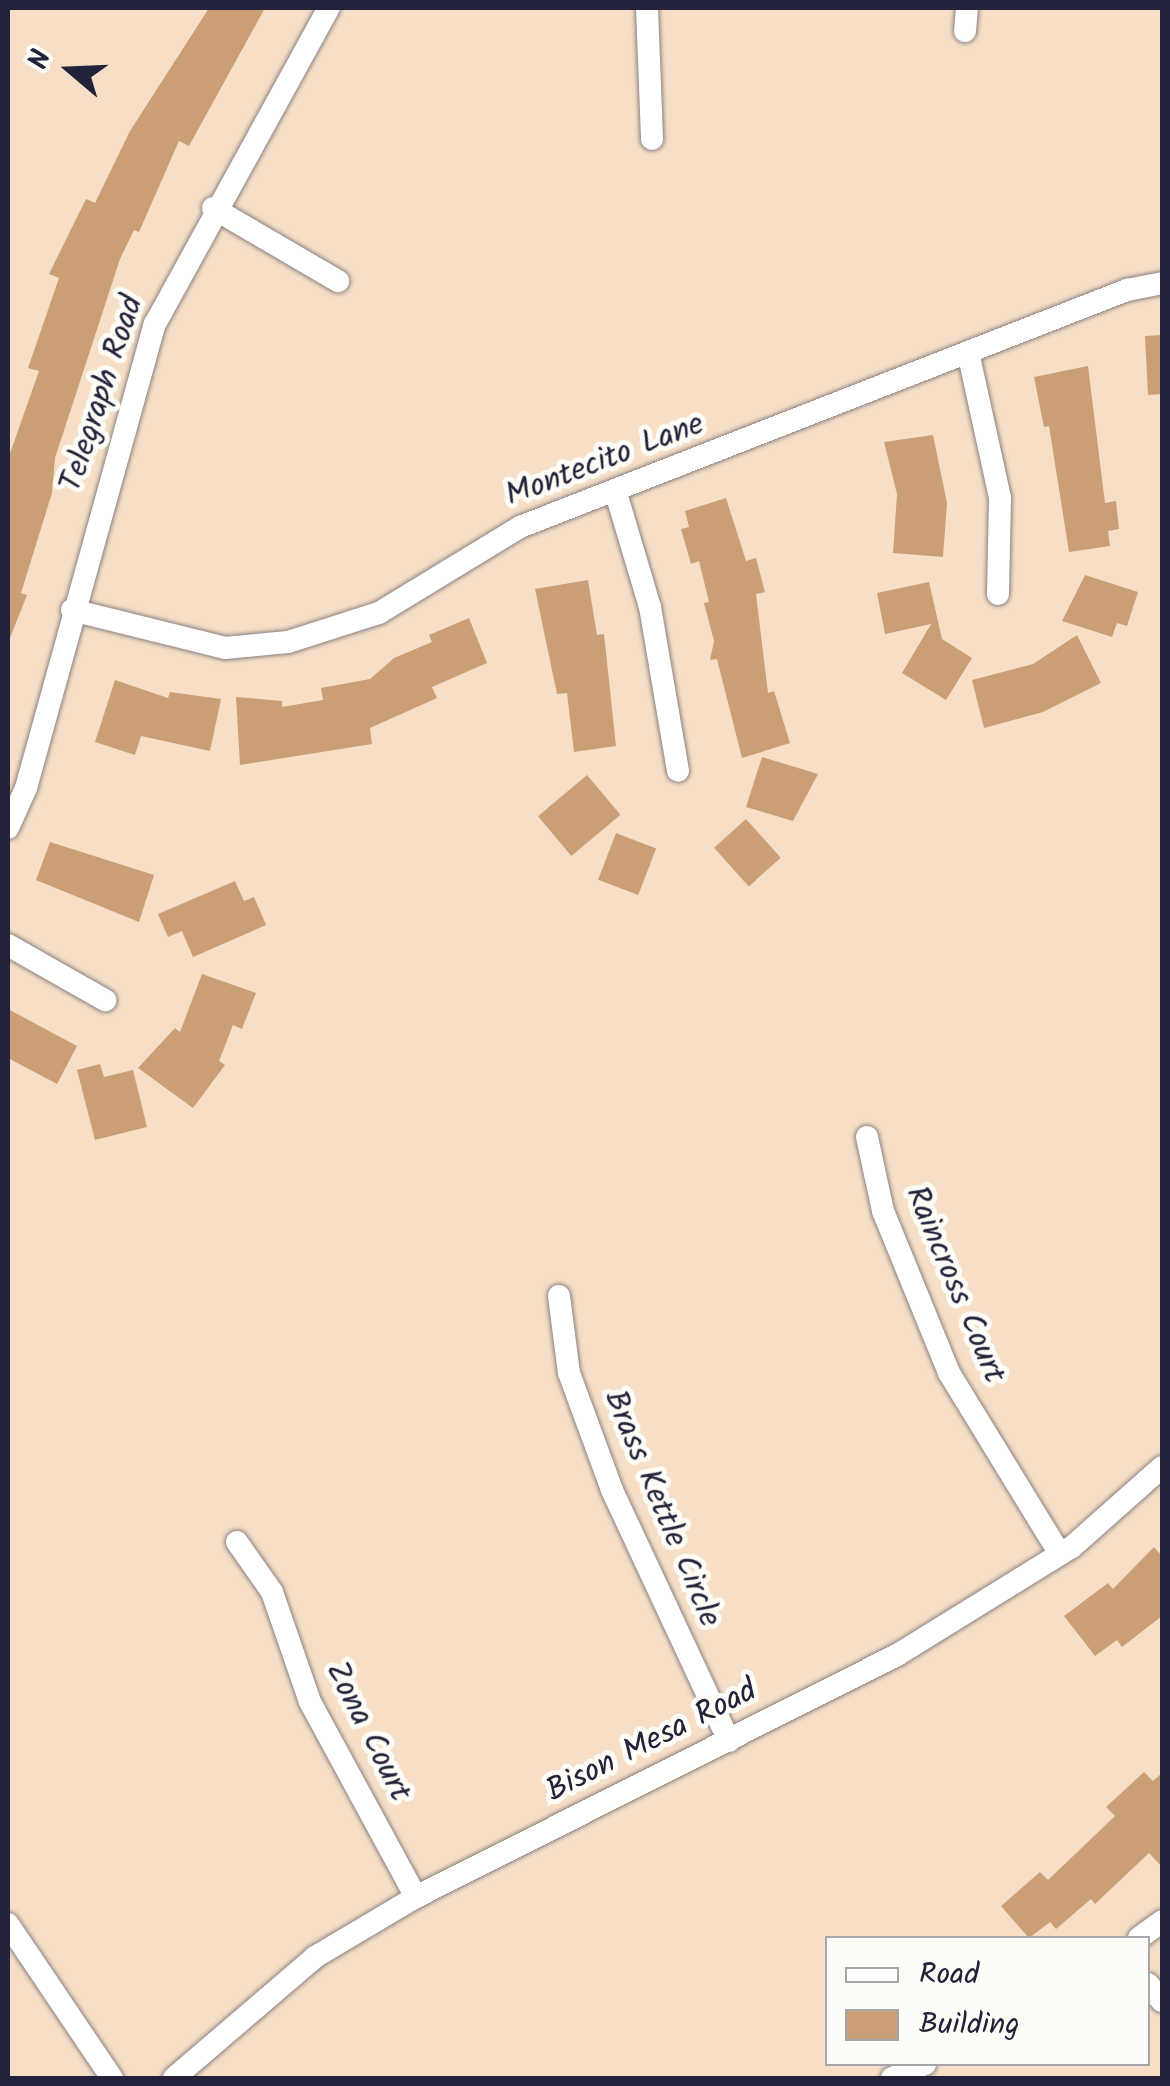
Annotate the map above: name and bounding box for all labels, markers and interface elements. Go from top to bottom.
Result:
north arrow [20,20,120,120]
text: N [17,44,65,76]
street label: Telegraph Road [53,291,153,497]
street label: Montecito Lane [501,406,709,516]
street label: Raincross Court [895,1181,1013,1389]
street label: Brass Kettle Circle [594,1385,728,1633]
street label: Zona Court [316,1656,418,1808]
street label: Bison Mesa Road [540,1672,764,1812]
legend [825,1936,1150,2066]
text: Road [919,1951,979,1999]
text: Building [919,2001,1019,2049]

